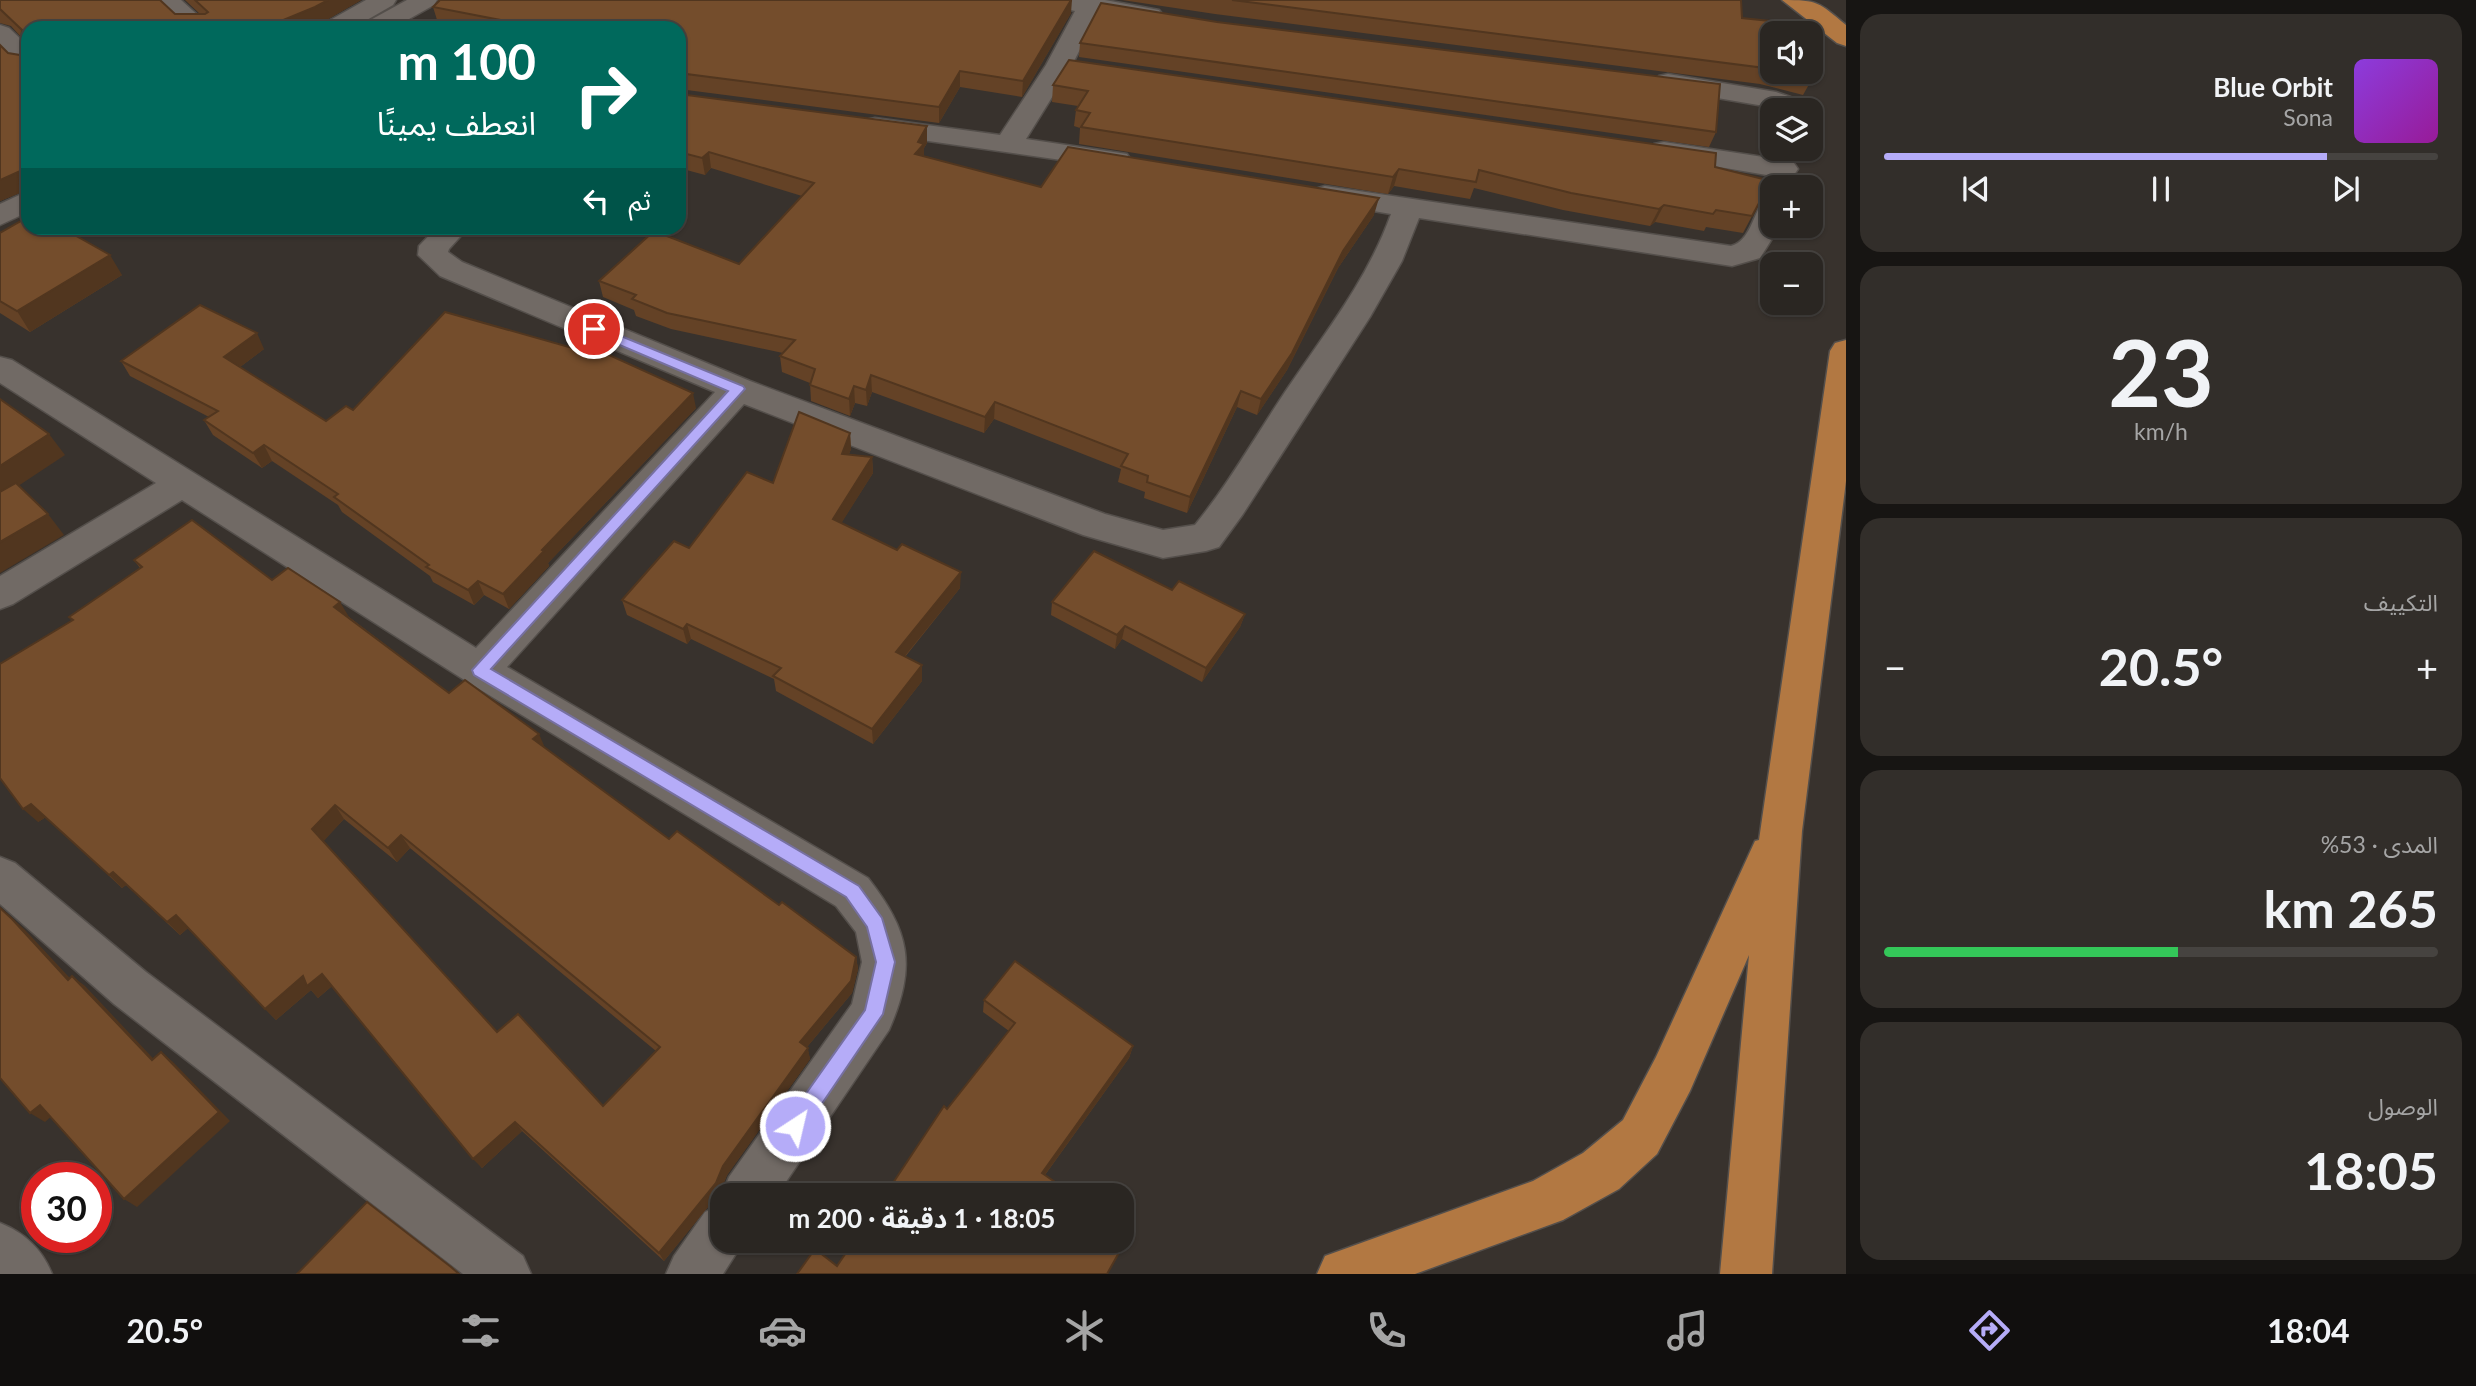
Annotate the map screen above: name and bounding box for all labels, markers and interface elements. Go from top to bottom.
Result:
map controls [1760,21,1823,315]
button: sound [1760,21,1823,84]
text: 100 m [398,32,536,90]
icon: right [560,49,651,140]
text: Blue Orbit [2213,71,2333,103]
button: layers [1760,98,1823,161]
text: انعطف يمينًا [377,103,536,142]
text: Sona [2283,103,2333,131]
icon: previous [1957,170,1995,208]
icon: pause [2142,170,2180,208]
icon: next [2327,170,2365,208]
button: + [1760,175,1823,238]
icon: left [577,182,615,220]
text: ثم [629,184,651,216]
button: − [1760,252,1823,315]
pin [564,299,624,359]
icon: arrive [575,310,613,348]
text: 23 [2108,317,2214,426]
text: km/h [2134,417,2188,445]
text: التكييف [2364,588,2438,616]
text: 20.5° [2099,635,2223,697]
text: − [1884,644,1906,690]
text: + [2416,644,2438,690]
text: المدى · 53% [2321,830,2438,858]
text: 265 km [2264,877,2438,939]
position arrow [758,1089,832,1163]
text: الوصول [2368,1092,2438,1120]
text: 18:05 [2304,1139,2438,1201]
speed limit sign: 30 [21,1162,112,1253]
text: 18:05 · 1 دقيقة · 200 m [789,1202,1055,1234]
icon: filters [456,1306,505,1355]
icon: car [758,1306,807,1355]
icon: climate [1060,1306,1109,1355]
icon: phone [1362,1306,1411,1355]
icon: music [1663,1306,1712,1355]
icon: directions [1965,1306,2014,1355]
text: 20.5° [127,1311,203,1350]
text: 18:04 [2267,1311,2350,1350]

